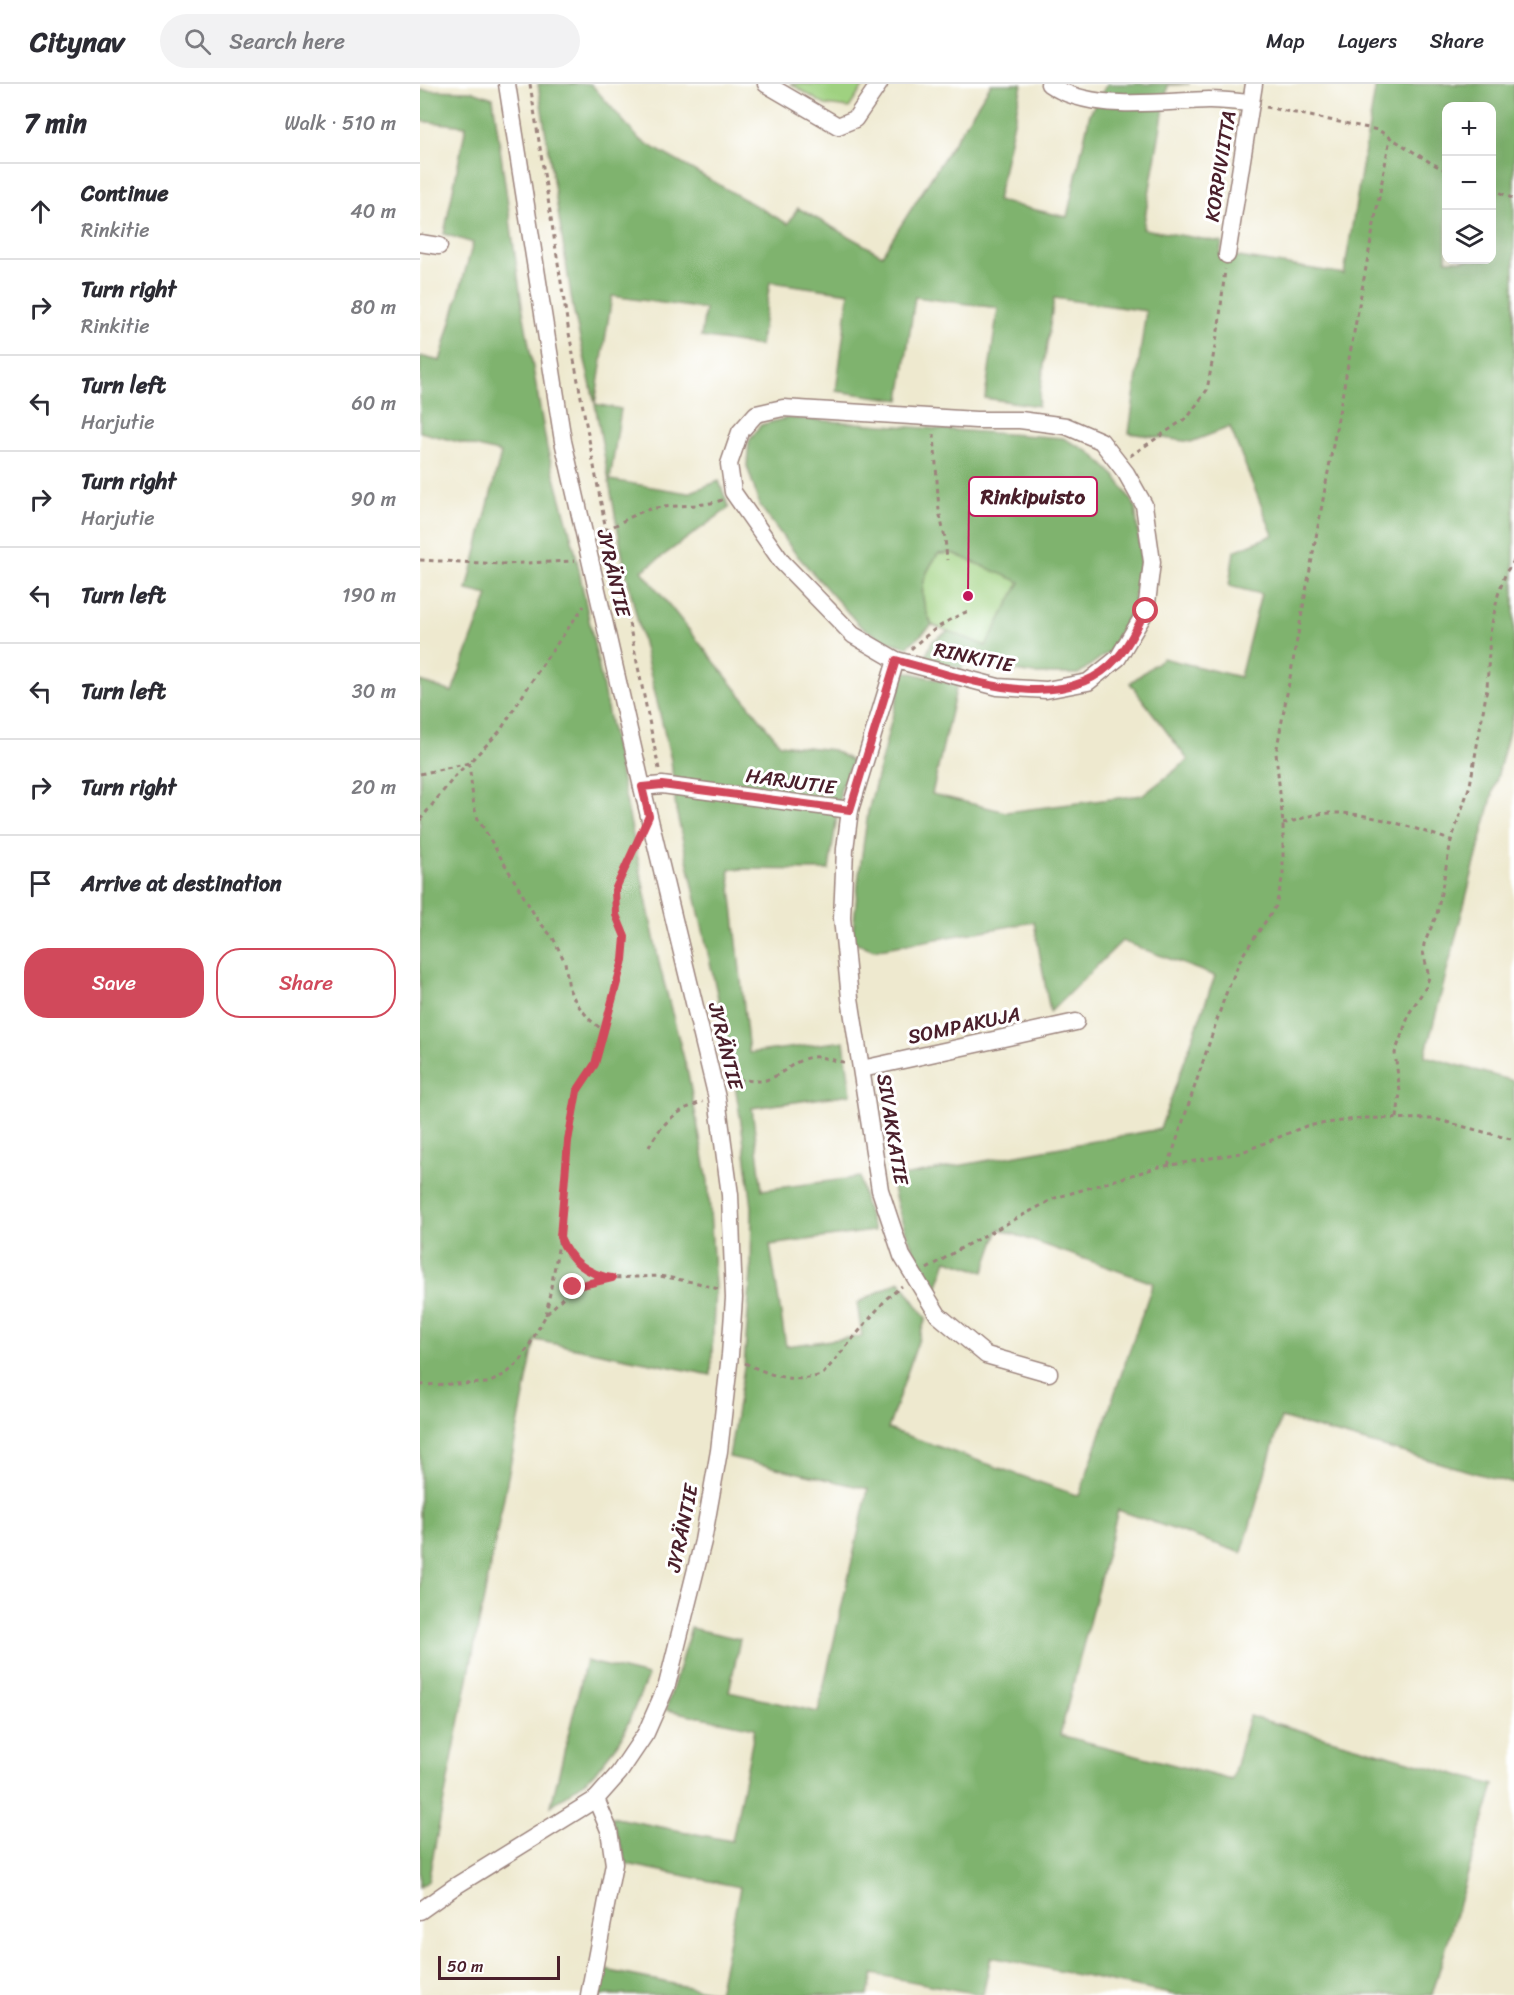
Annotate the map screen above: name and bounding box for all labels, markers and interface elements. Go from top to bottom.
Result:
search box [160,14,580,68]
text: Citynav [30,17,124,66]
text: Search here [229,22,345,61]
text: Map [1266,22,1305,60]
text: Layers [1338,22,1397,60]
text: Share [1430,22,1484,60]
icon: search [181,25,214,58]
text: 7 min [24,100,87,146]
map controls [1442,102,1496,264]
button: + [1442,102,1496,156]
text: Walk · 510 m [284,106,396,141]
street label: KORPIVIITTA [1194,108,1247,224]
button: − [1442,156,1496,210]
text: Continue [81,174,169,213]
text: 40 m [350,194,396,229]
icon: ahead [24,195,57,228]
button: layers [1442,210,1496,264]
text: Rinkitie [81,213,149,248]
text: Turn right [81,270,176,309]
text: 80 m [351,290,396,325]
icon: right [24,291,57,324]
text: Rinkitie [81,309,149,344]
text: Turn left [81,366,166,405]
text: 60 m [351,386,396,421]
icon: left [24,387,57,420]
text: Harjutie [81,405,154,440]
text: Turn right [81,462,176,501]
callout: Rinkipuisto [969,477,1097,516]
text: Rinkipuisto [980,478,1086,516]
text: 90 m [351,482,396,517]
icon: right [24,483,57,516]
text: Harjutie [81,501,154,536]
street label: JYRÄNTIE [586,525,641,622]
text: Turn left [81,576,166,615]
text: 190 m [342,578,396,613]
icon: left [24,579,57,612]
route start [1132,597,1158,623]
street label: RINKITIE [931,632,1019,683]
text: Turn left [81,672,166,711]
text: 30 m [352,674,396,709]
icon: left [24,675,57,708]
street label: HARJUTIE [744,758,840,805]
text: Turn right [81,768,176,807]
text: 20 m [351,770,396,805]
icon: right [24,771,57,804]
text: Arrive at destination [81,864,282,903]
icon: arrive [24,867,57,900]
button: Save [24,948,204,1018]
button: Share [216,948,396,1018]
street label: SOMPAKUJA [905,996,1024,1055]
street label: JYRÄNTIE [698,998,754,1095]
street label: SIVAKKATIE [866,1071,919,1189]
route end [559,1273,585,1299]
street label: JYRÄNTIE [656,1479,709,1576]
text: 50 m [447,1952,483,1981]
scale bar [438,1953,560,1980]

